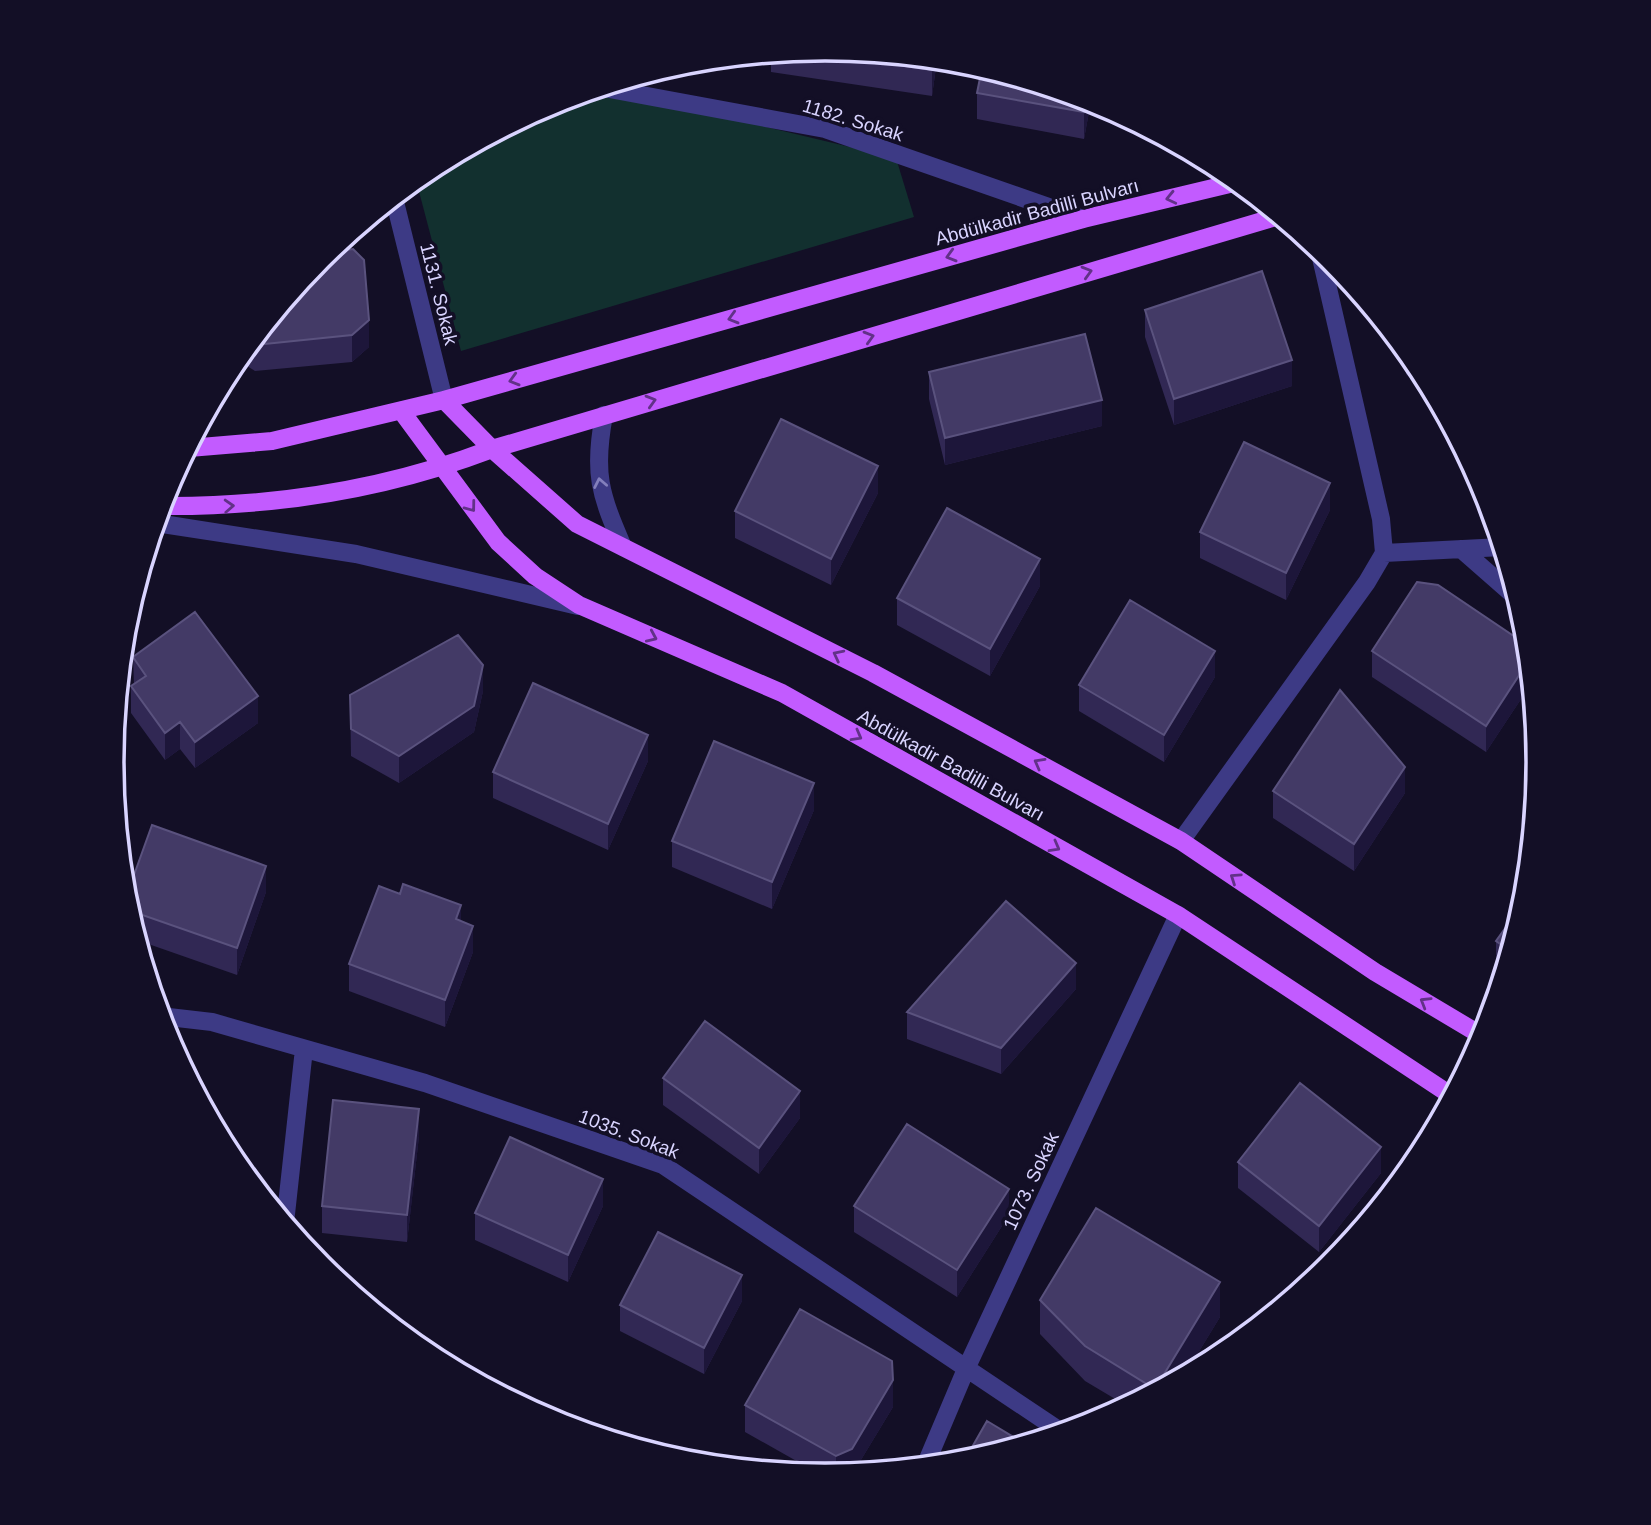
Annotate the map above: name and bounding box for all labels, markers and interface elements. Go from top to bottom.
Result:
street label: 1182. Sokak [800,95,906,145]
street label: Abdülkadir Badilli Bulvarı [933,175,1141,249]
one-way arrow [1165,190,1177,204]
street label: 1131. Sokak [416,241,462,348]
one-way arrow [946,248,958,263]
one-way arrow [1081,266,1093,281]
one-way arrow [727,310,739,325]
one-way arrow [863,330,875,345]
one-way arrow [508,372,520,387]
one-way arrow [645,395,657,410]
one-way arrow [593,477,608,489]
one-way arrow [224,499,235,514]
one-way arrow [462,499,475,512]
one-way arrow [645,629,658,643]
one-way arrow [833,650,845,664]
street label: Abdülkadir Badilli Bulvarı [854,705,1048,825]
one-way arrow [850,728,862,741]
one-way arrow [1033,758,1046,771]
one-way arrow [1048,839,1061,852]
one-way arrow [1230,874,1243,886]
one-way arrow [1420,998,1433,1011]
street label: 1035. Sokak [576,1105,683,1163]
street label: 1073. Sokak [999,1128,1063,1233]

